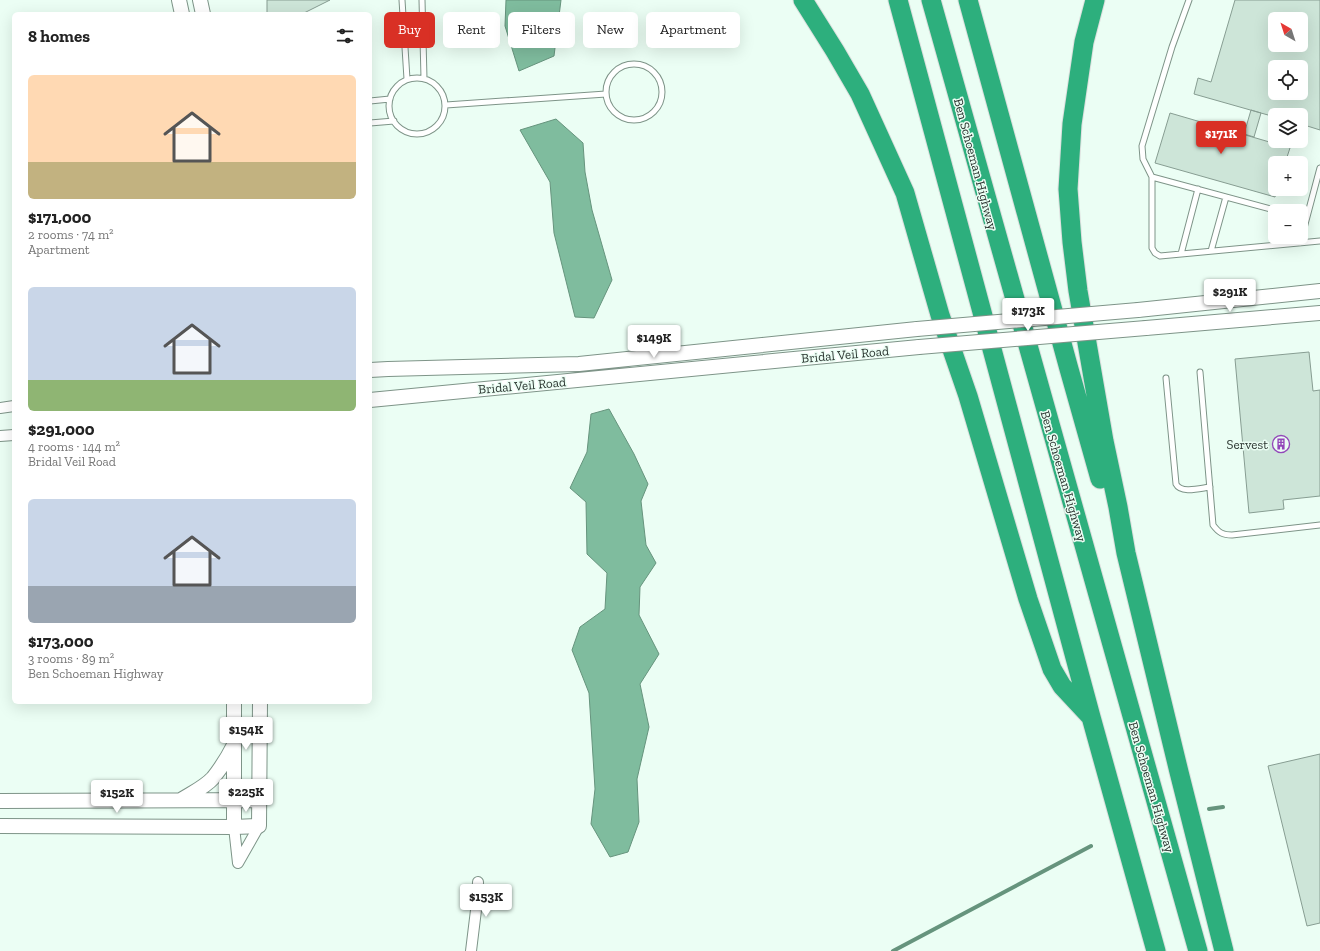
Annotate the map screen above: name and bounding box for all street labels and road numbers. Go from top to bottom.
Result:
street label: Ben Schoeman Highway [951,97,1000,232]
street label: Bridal Veil Road [801,343,890,366]
street label: Bridal Veil Road [478,374,567,397]
street label: Ben Schoeman Highway [1038,409,1089,544]
street label: Ben Schoeman Highway [1126,720,1177,855]

